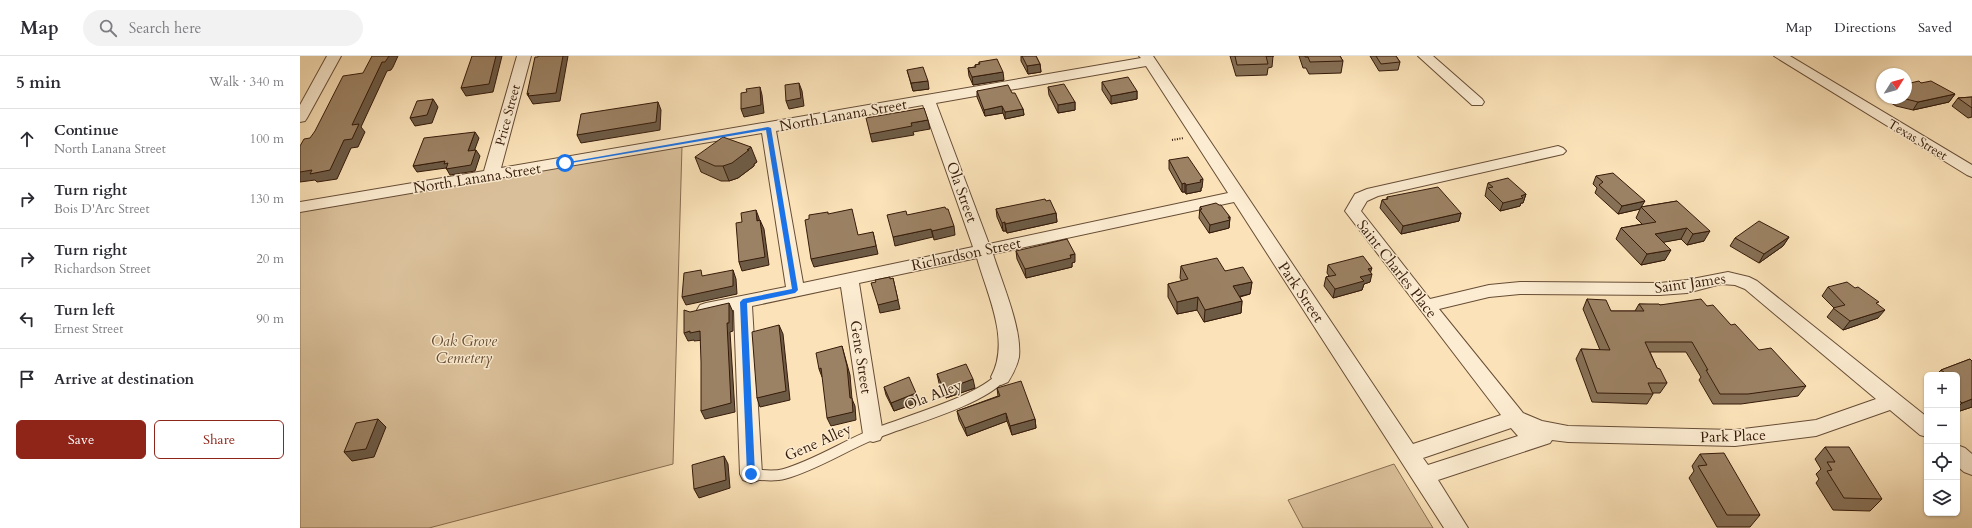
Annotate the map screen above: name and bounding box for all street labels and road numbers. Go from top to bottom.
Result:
street label: Price Street [491,83,525,148]
street label: North Lanana Street [778,94,909,136]
street label: Texas Street [1884,115,1951,165]
street label: North Lanana Street [412,158,543,198]
street label: Ola Street [942,159,982,225]
street label: Saint Charles Place [1352,216,1442,322]
street label: Richardson Street [909,233,1023,275]
street label: Park Street [1273,258,1329,326]
street label: Saint James [1653,268,1727,298]
street label: Gene Street [845,319,877,395]
street label: Ola Alley [901,375,965,415]
street label: Gene Alley [781,418,855,466]
street label: Park Place [1700,425,1766,447]

